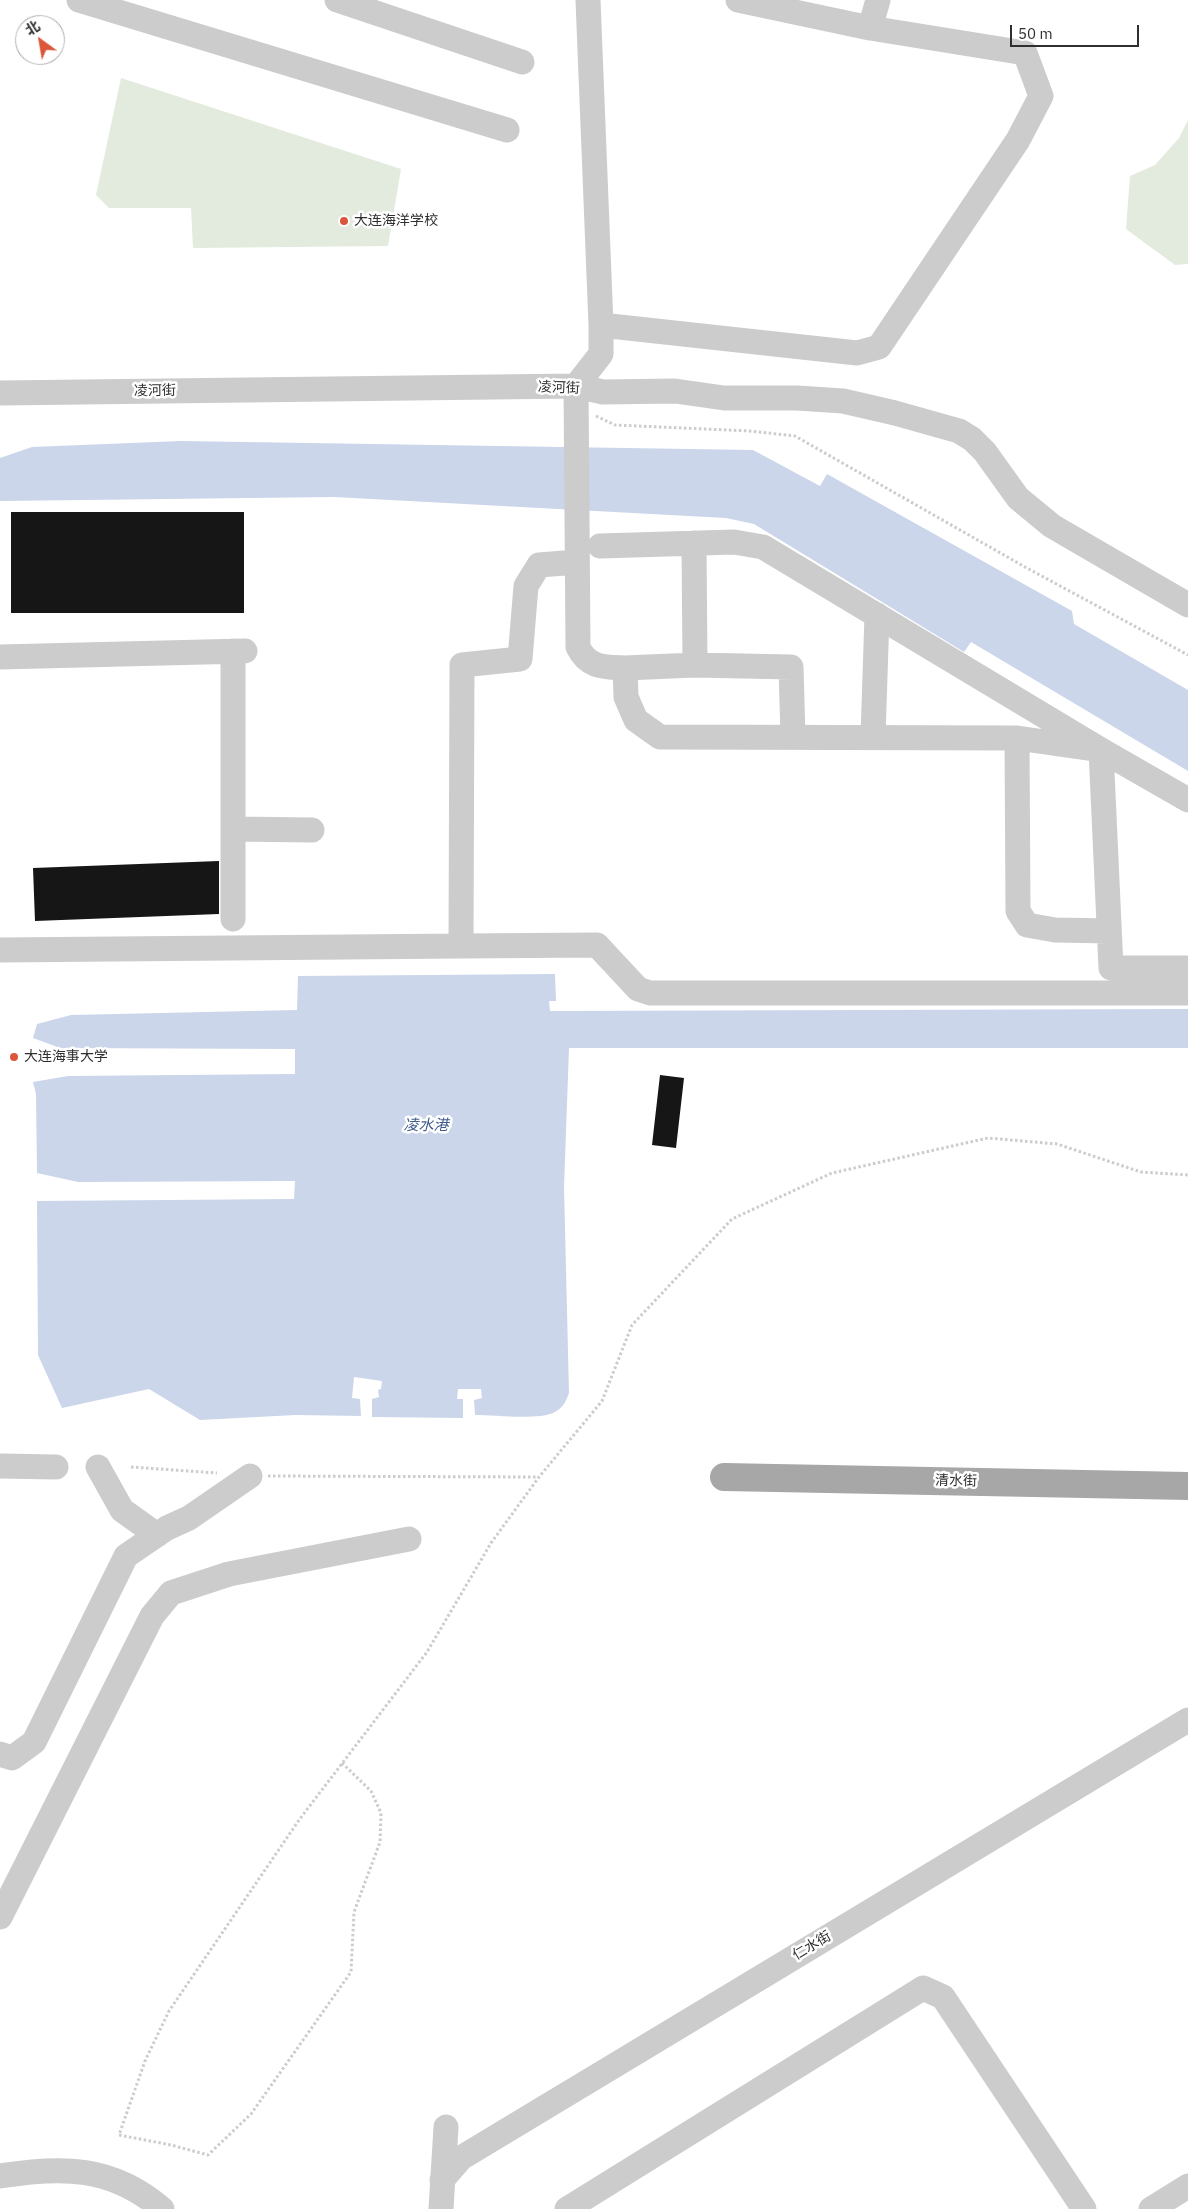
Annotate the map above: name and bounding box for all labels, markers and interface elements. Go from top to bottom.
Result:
north arrow [15,15,65,65]
scale bar [1013,15,1142,47]
text: 北 [22,17,43,39]
text: 50 m [1018,24,1053,43]
place label: 大连海洋学校 [354,213,438,229]
marker: 大连海洋学校 [338,215,350,227]
street label: 凌河街 [538,379,580,397]
street label: 凌河街 [134,382,176,400]
place label: 大连海事大学 [24,1049,108,1065]
marker: 大连海事大学 [8,1051,20,1063]
water label: 凌水港 [404,1117,448,1135]
street label: 清水街 [935,1472,977,1490]
street label: 仁水街 [790,1928,834,1964]

